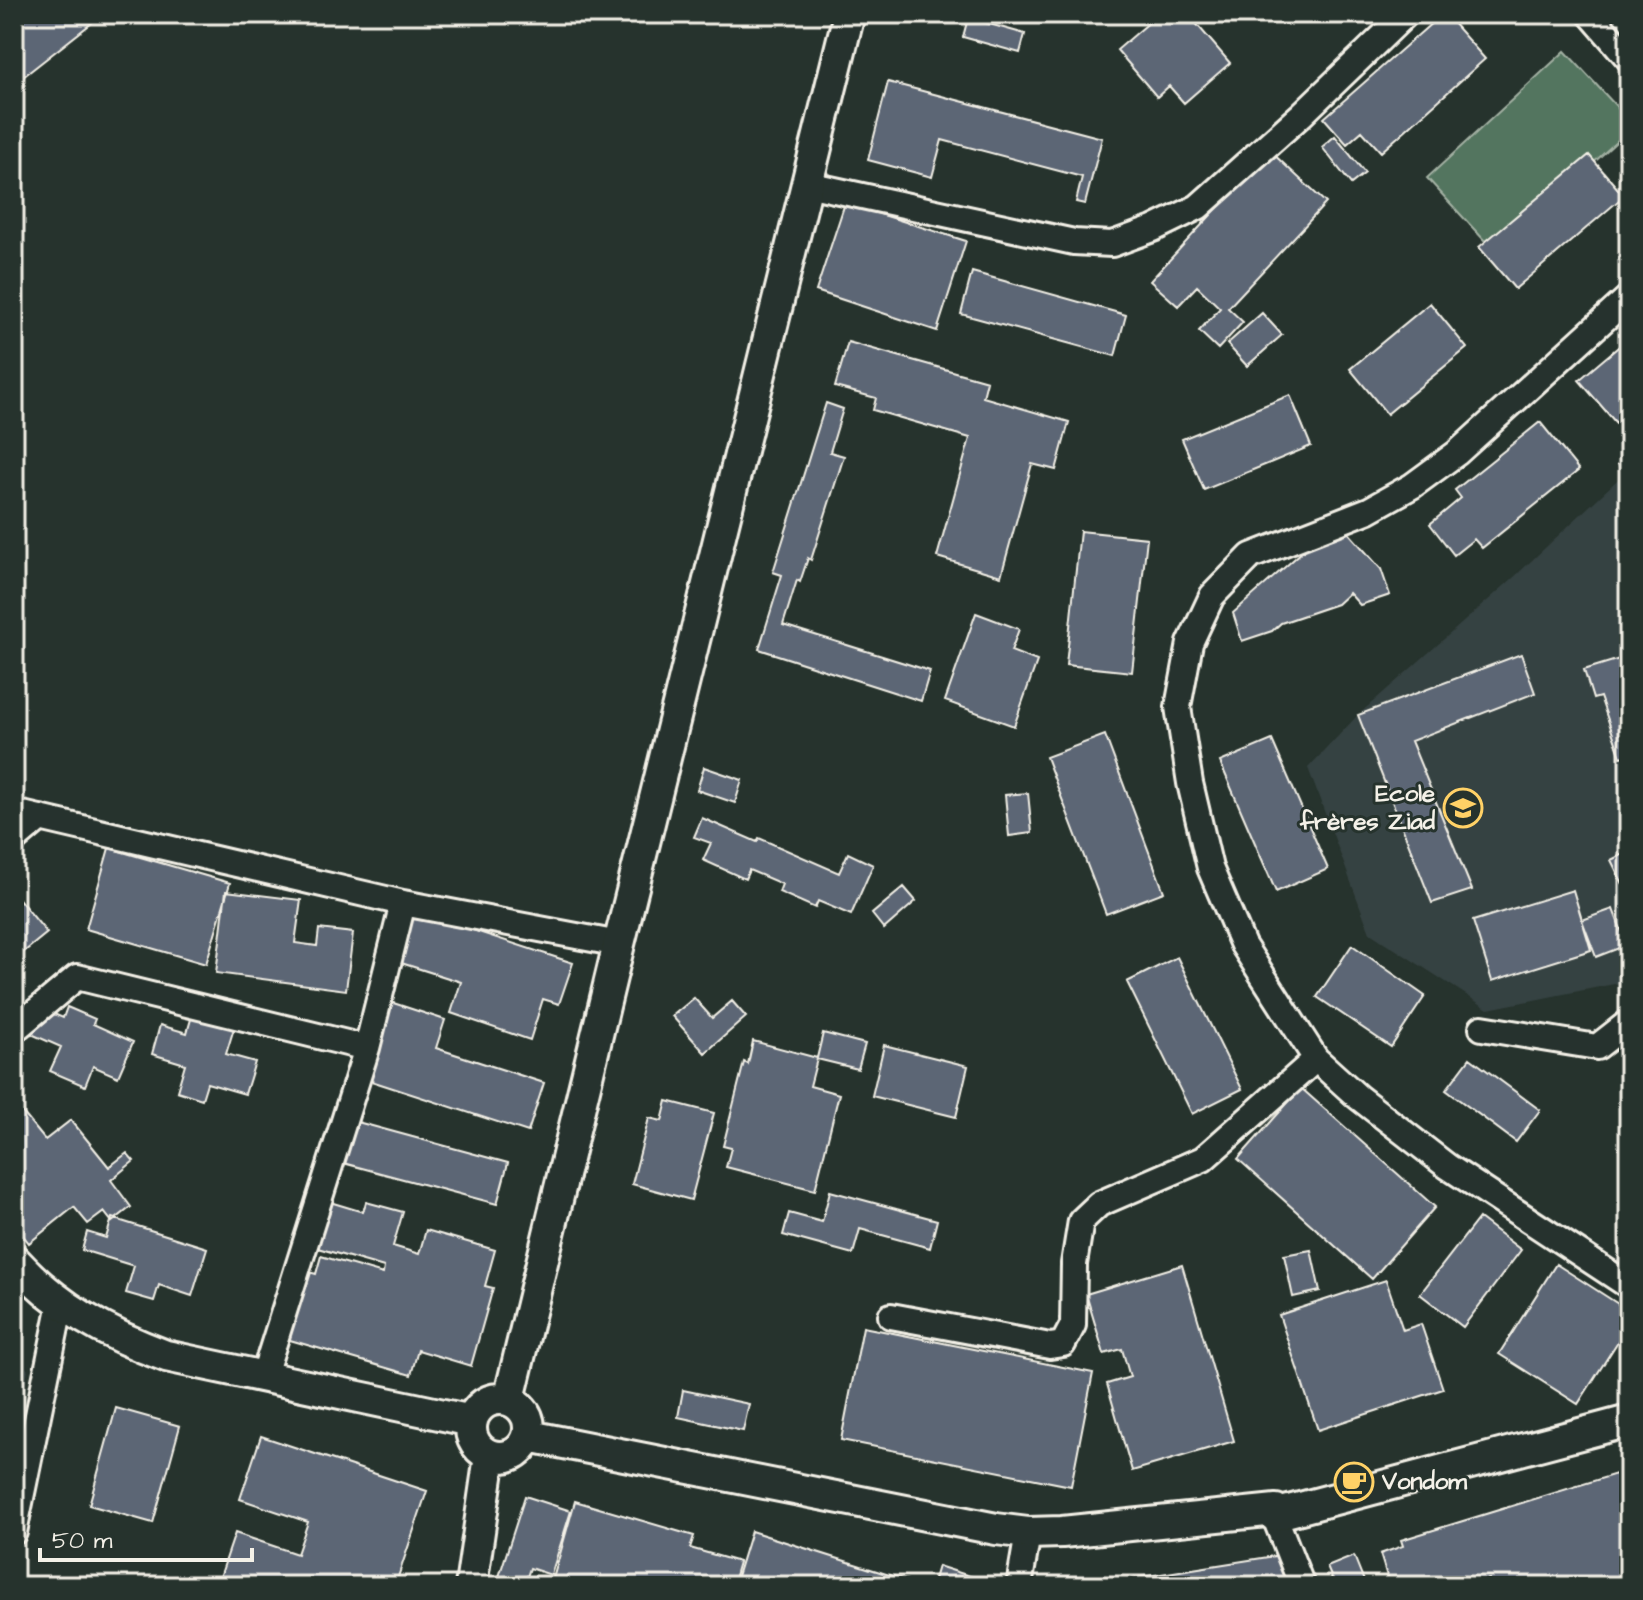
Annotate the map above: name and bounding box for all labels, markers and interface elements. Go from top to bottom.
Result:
place label: Ecole frères Ziad [1299,777,1436,839]
school or university icon: Ecole frères Ziad [1442,787,1484,829]
cafe icon: Vondom [1333,1461,1375,1503]
place label: Vondom [1381,1465,1467,1499]
scale bar [40,1512,252,1562]
text: 50 m [52,1524,113,1558]

